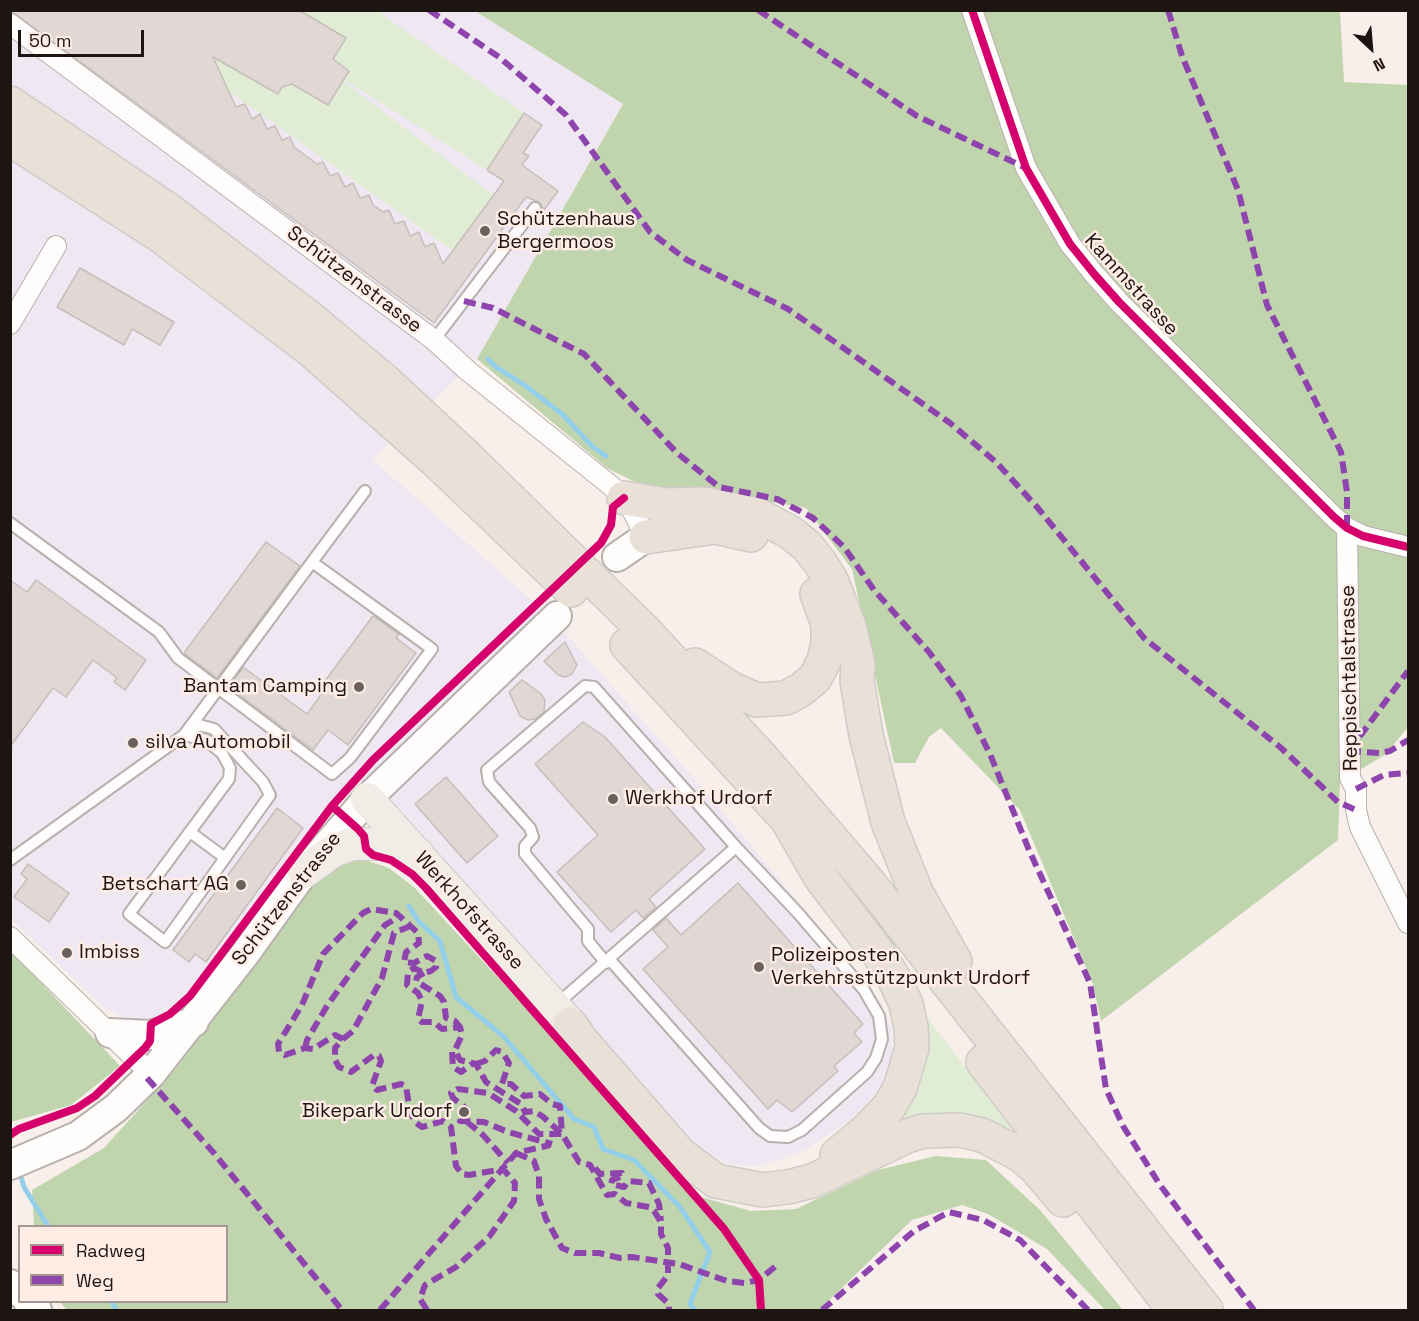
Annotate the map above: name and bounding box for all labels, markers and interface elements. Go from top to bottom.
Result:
scale bar [21,18,147,56]
north arrow [1341,18,1401,78]
text: 50 m [29,29,71,52]
text: N [1370,53,1389,76]
place label: Schützenhaus Bergermoos [497,208,635,255]
street label: Schützenstrasse [282,221,426,339]
marker: Schützenhaus Bergermoos [478,224,492,238]
street label: Kammstrasse [1079,229,1183,341]
street label: Reppischtalstrasse [1336,585,1364,771]
place label: Bantam Camping [183,675,347,699]
marker: Bantam Camping [352,680,366,694]
place label: silva Automobil [145,731,291,755]
marker: silva Automobil [126,736,140,750]
place label: Werkhof Urdorf [625,787,773,811]
marker: Werkhof Urdorf [606,792,620,806]
street label: Schützenstrasse [227,827,347,971]
street label: Werkhofstrasse [409,847,529,975]
place label: Betschart AG [101,873,229,897]
marker: Betschart AG [234,878,248,892]
place label: Imbiss [79,941,140,965]
place label: Polizeiposten Verkehrsstützpunkt Urdorf [771,944,1030,991]
marker: Imbiss [60,946,74,960]
marker: Polizeiposten Verkehrsstützpunkt Urdorf [752,960,766,974]
place label: Bikepark Urdorf [302,1100,452,1124]
marker: Bikepark Urdorf [457,1105,471,1119]
legend [18,1225,228,1303]
text: Radweg [76,1239,146,1262]
text: Weg [76,1269,114,1292]

